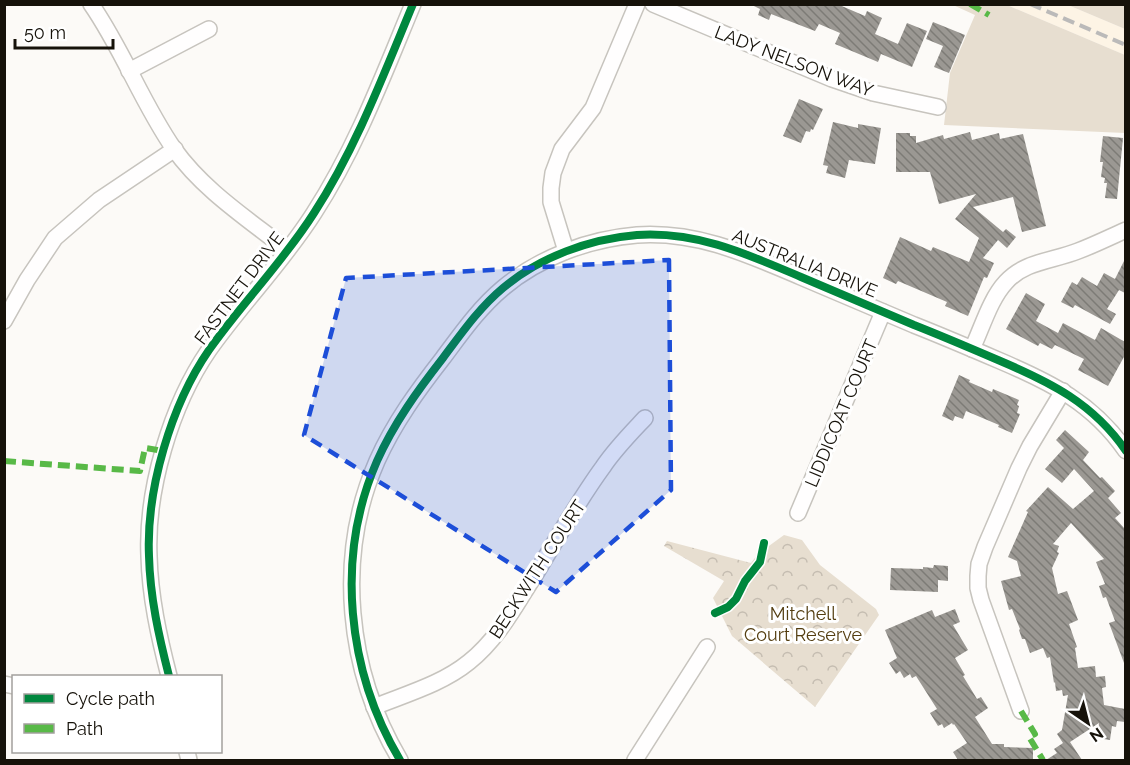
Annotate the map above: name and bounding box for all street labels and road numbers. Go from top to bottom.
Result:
street label: LADY NELSON WAY [712,21,877,101]
street label: AUSTRALIA DRIVE [729,224,881,302]
street label: FASTNET DRIVE [190,228,288,348]
street label: LIDDICOAT COURT [800,336,882,490]
street label: BECKWITH COURT [484,496,590,642]

